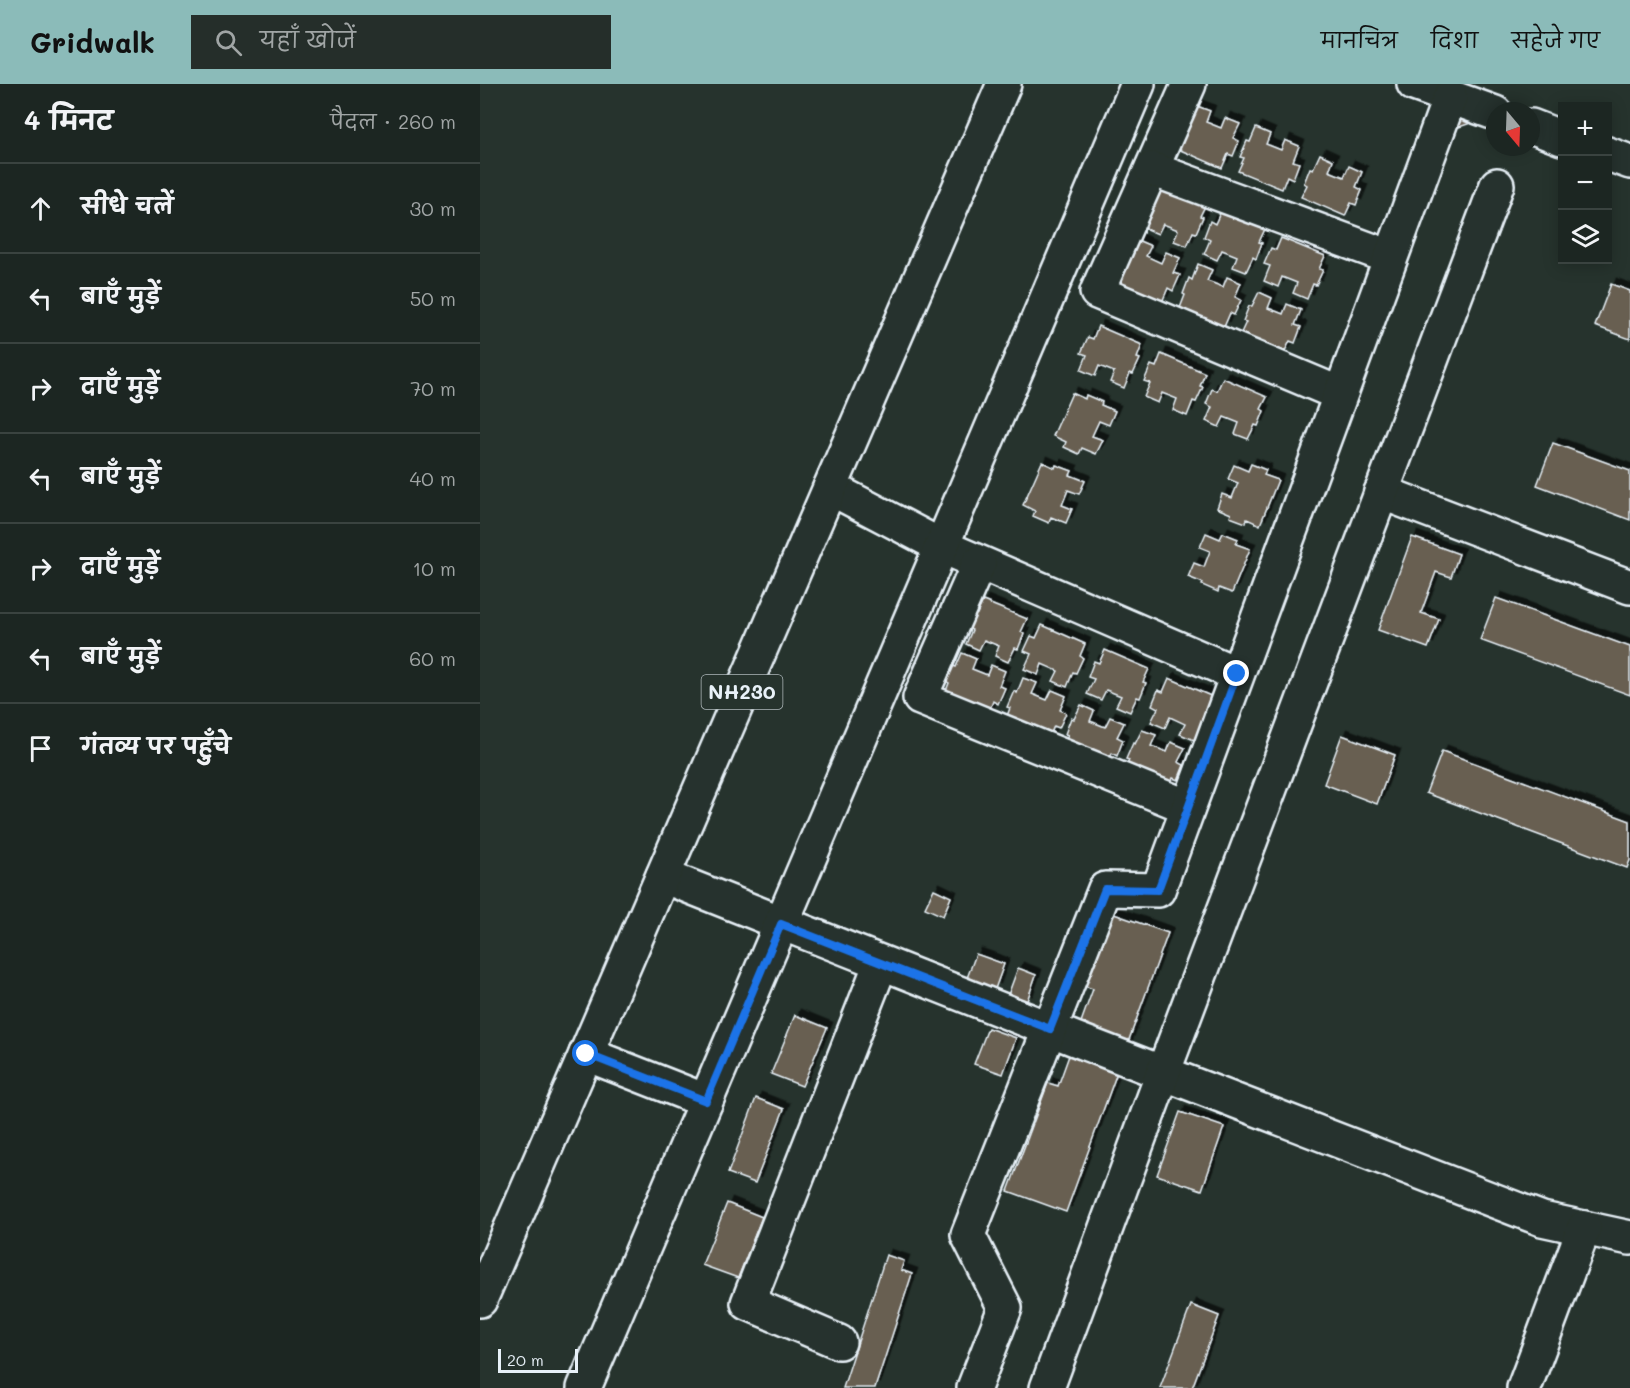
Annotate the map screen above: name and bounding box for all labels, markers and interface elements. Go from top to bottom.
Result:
search box [191,15,611,69]
text: Gridwalk [30,24,155,60]
text: यहाँ खोजें [260,25,356,54]
icon: search [212,26,245,59]
text: मानचित्र [1321,26,1398,53]
text: दिशा [1431,26,1478,53]
text: सहेजे गए [1511,26,1600,53]
north arrow [1486,102,1540,156]
map controls [1558,102,1612,264]
button: + [1558,102,1612,156]
text: 4 मिनट [24,103,113,137]
text: पैदल · 260 m [330,108,456,134]
button: − [1558,156,1612,210]
text: सीधे चलें [81,191,173,220]
icon: ahead [24,192,57,225]
text: 30 m [410,195,456,221]
button: layers [1558,210,1612,264]
text: बाएँ मुड़ें [81,281,161,310]
icon: left [24,282,57,315]
text: 50 m [410,285,456,311]
text: दाएँ मुड़ें [81,371,160,400]
icon: right [24,372,57,405]
text: 70 m [410,375,456,401]
text: बाएँ मुड़ें [81,461,161,490]
icon: left [24,462,57,495]
text: 40 m [410,465,456,491]
text: दाएँ मुड़ें [81,551,160,580]
icon: right [24,552,57,585]
text: 10 m [412,555,456,581]
text: बाएँ मुड़ें [81,641,161,670]
icon: left [24,642,57,675]
text: 60 m [409,645,456,671]
route end [1223,660,1249,686]
road number: NH230 [702,675,782,709]
text: गंतव्य पर पहुँचे [81,731,231,760]
icon: arrive [24,732,57,765]
route start [572,1040,598,1066]
scale bar [498,1346,578,1374]
text: 20 m [507,1349,544,1370]

